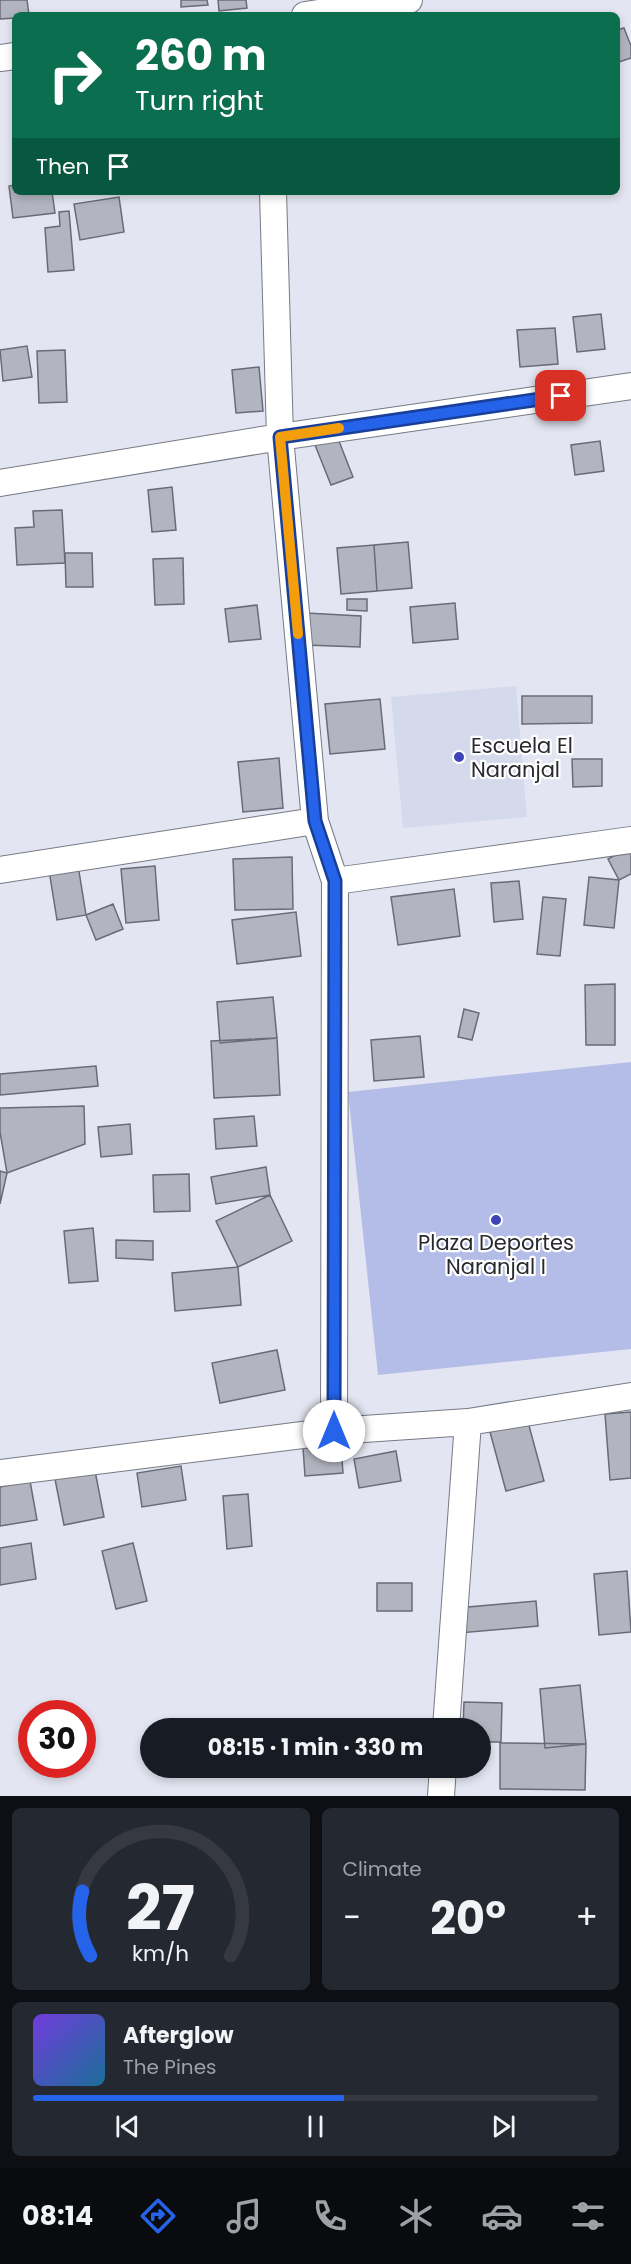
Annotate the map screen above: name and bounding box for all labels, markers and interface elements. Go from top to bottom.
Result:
text: 260 m [135,26,267,85]
icon: right [36,36,114,114]
text: Turn right [135,82,264,119]
icon: arrive [102,150,135,183]
text: Then [36,151,90,182]
pin [535,370,586,421]
icon: arrive [544,379,577,412]
place label: Escuela El Naranjal [471,731,573,784]
marker: Escuela El Naranjal [452,750,466,764]
marker: Plaza Deportes Naranjal I [489,1213,503,1227]
place label: Plaza Deportes Naranjal I [418,1228,574,1281]
position arrow [302,1399,366,1463]
speed limit sign: 30 [18,1700,96,1778]
text: 08:15 · 1 min · 330 m [208,1732,423,1763]
text: Climate [343,1855,422,1883]
text: 27 [126,1864,195,1952]
text: 20° [430,1887,506,1950]
text: − [343,1894,361,1941]
text: + [575,1894,598,1941]
text: km/h [132,1938,189,1969]
text: Afterglow [123,2020,234,2051]
text: The Pines [123,2053,217,2081]
icon: previous [111,2110,144,2143]
icon: pause [299,2110,332,2143]
icon: next [487,2110,520,2143]
icon: directions [137,2195,179,2237]
icon: music [223,2195,265,2237]
icon: phone [309,2195,351,2237]
icon: climate [395,2195,437,2237]
icon: car [481,2195,523,2237]
icon: filters [567,2195,609,2237]
text: 08:14 [22,2197,93,2234]

